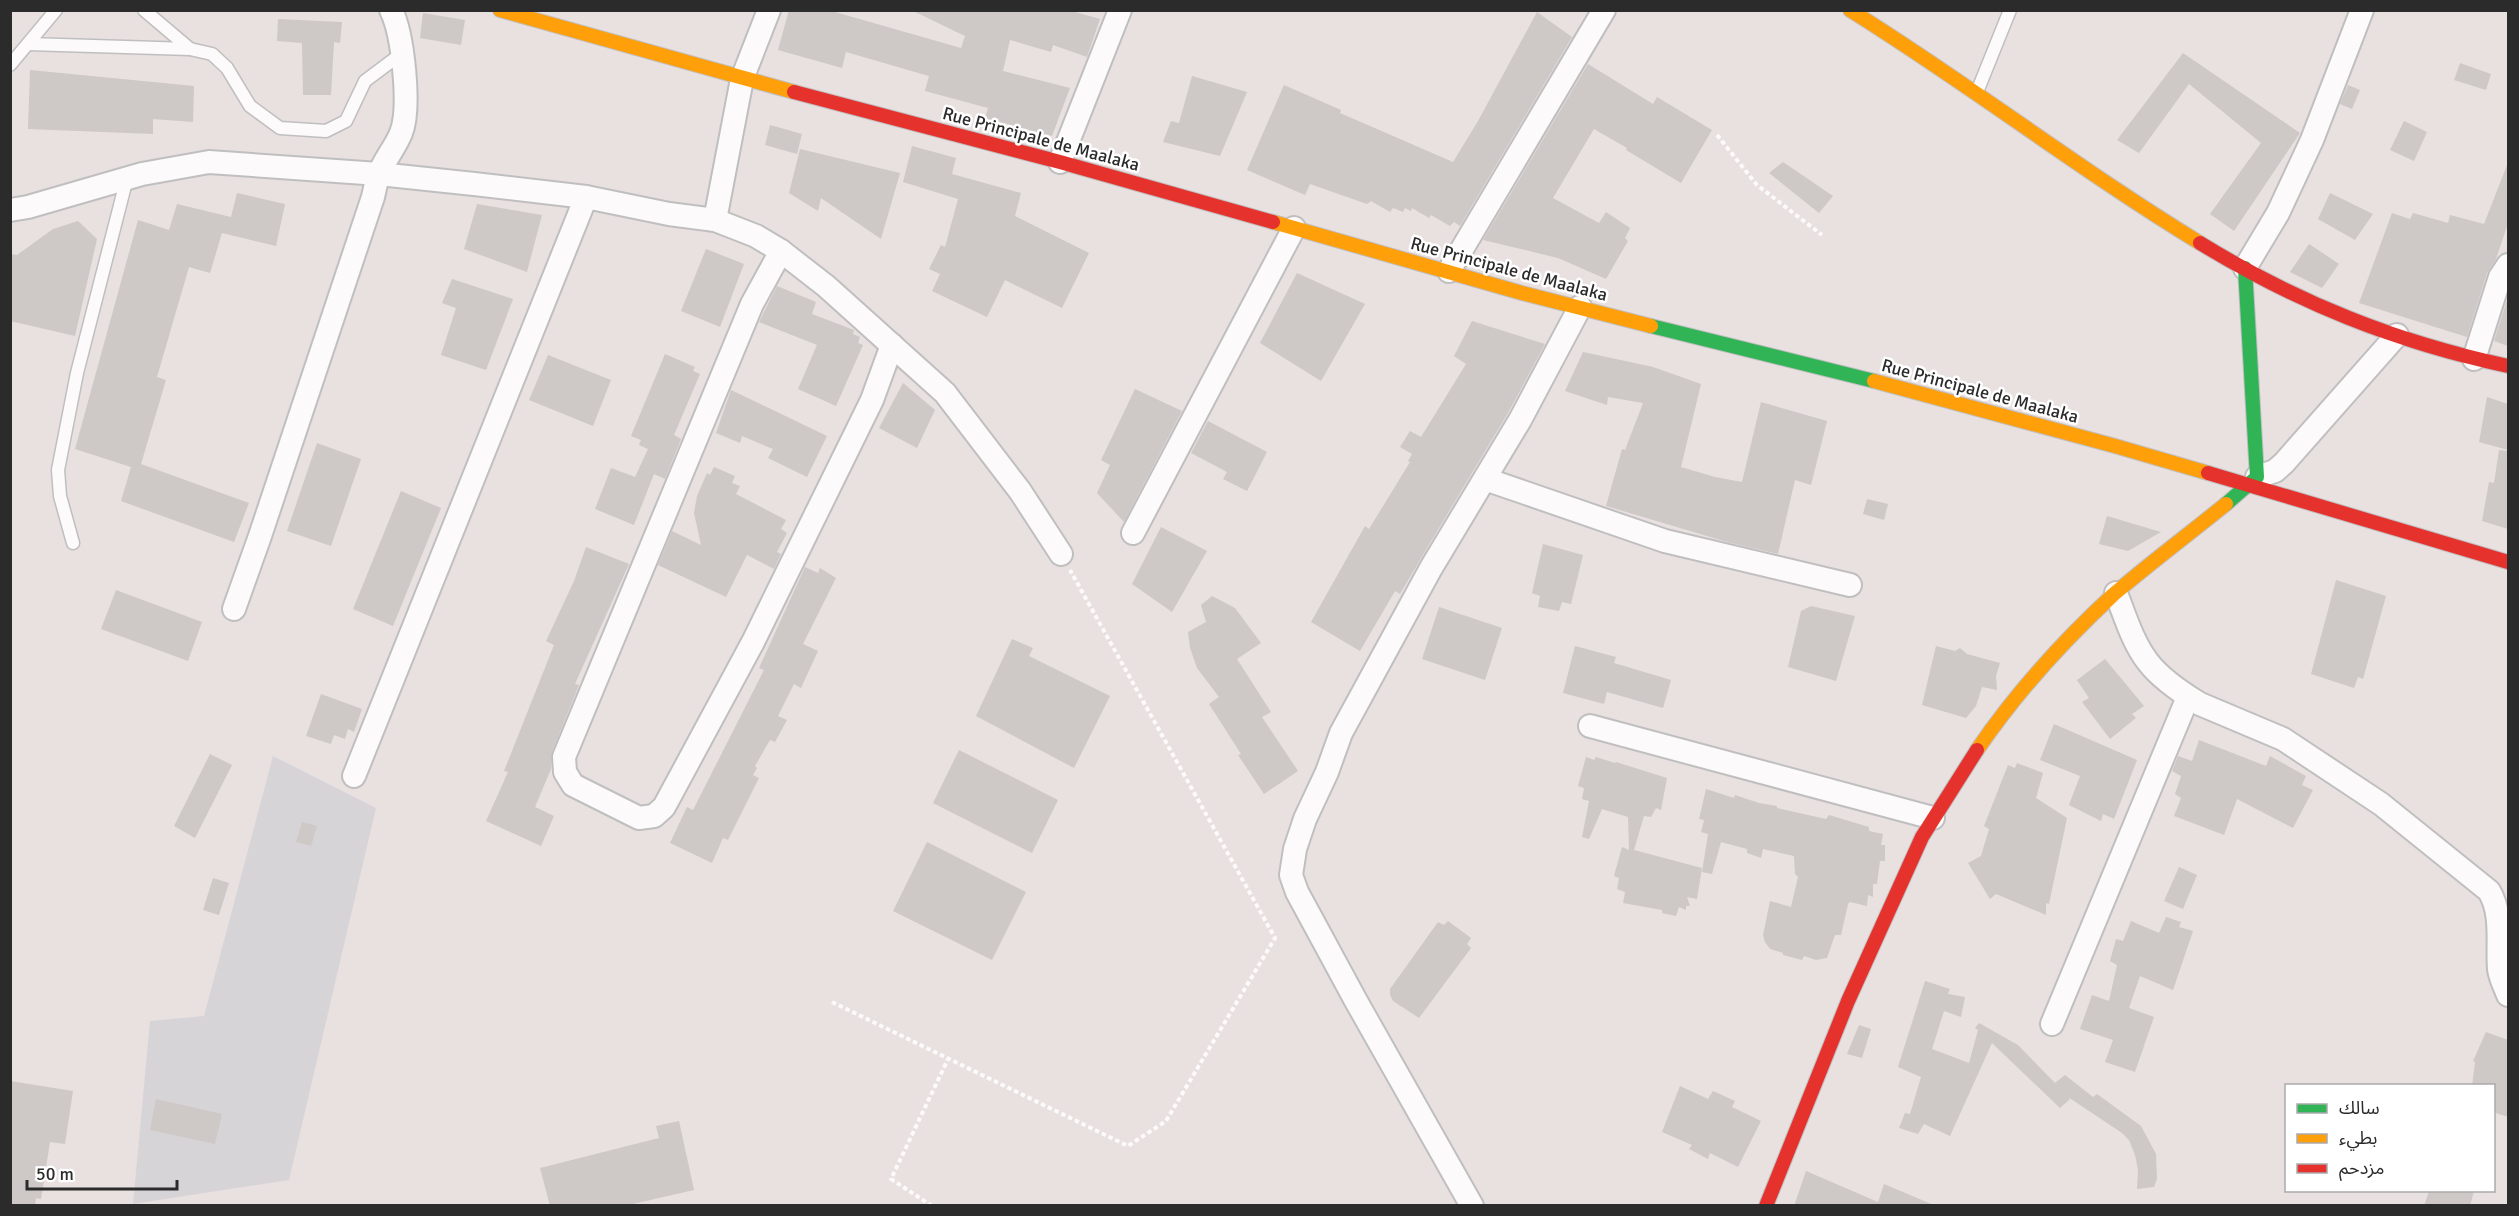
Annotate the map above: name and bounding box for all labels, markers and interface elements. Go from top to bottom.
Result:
street label: Rue Principale de Maalaka [940,102,1142,176]
street label: Rue Principale de Maalaka [1408,232,1610,306]
street label: Rue Principale de Maalaka [1879,354,2081,428]
legend [2285,1084,2495,1192]
text: سالك [2339,1097,2380,1119]
text: بطيء [2339,1127,2377,1151]
scale bar [27,1153,177,1191]
text: مزدحم [2339,1157,2384,1181]
text: 50 m [36,1163,74,1185]

